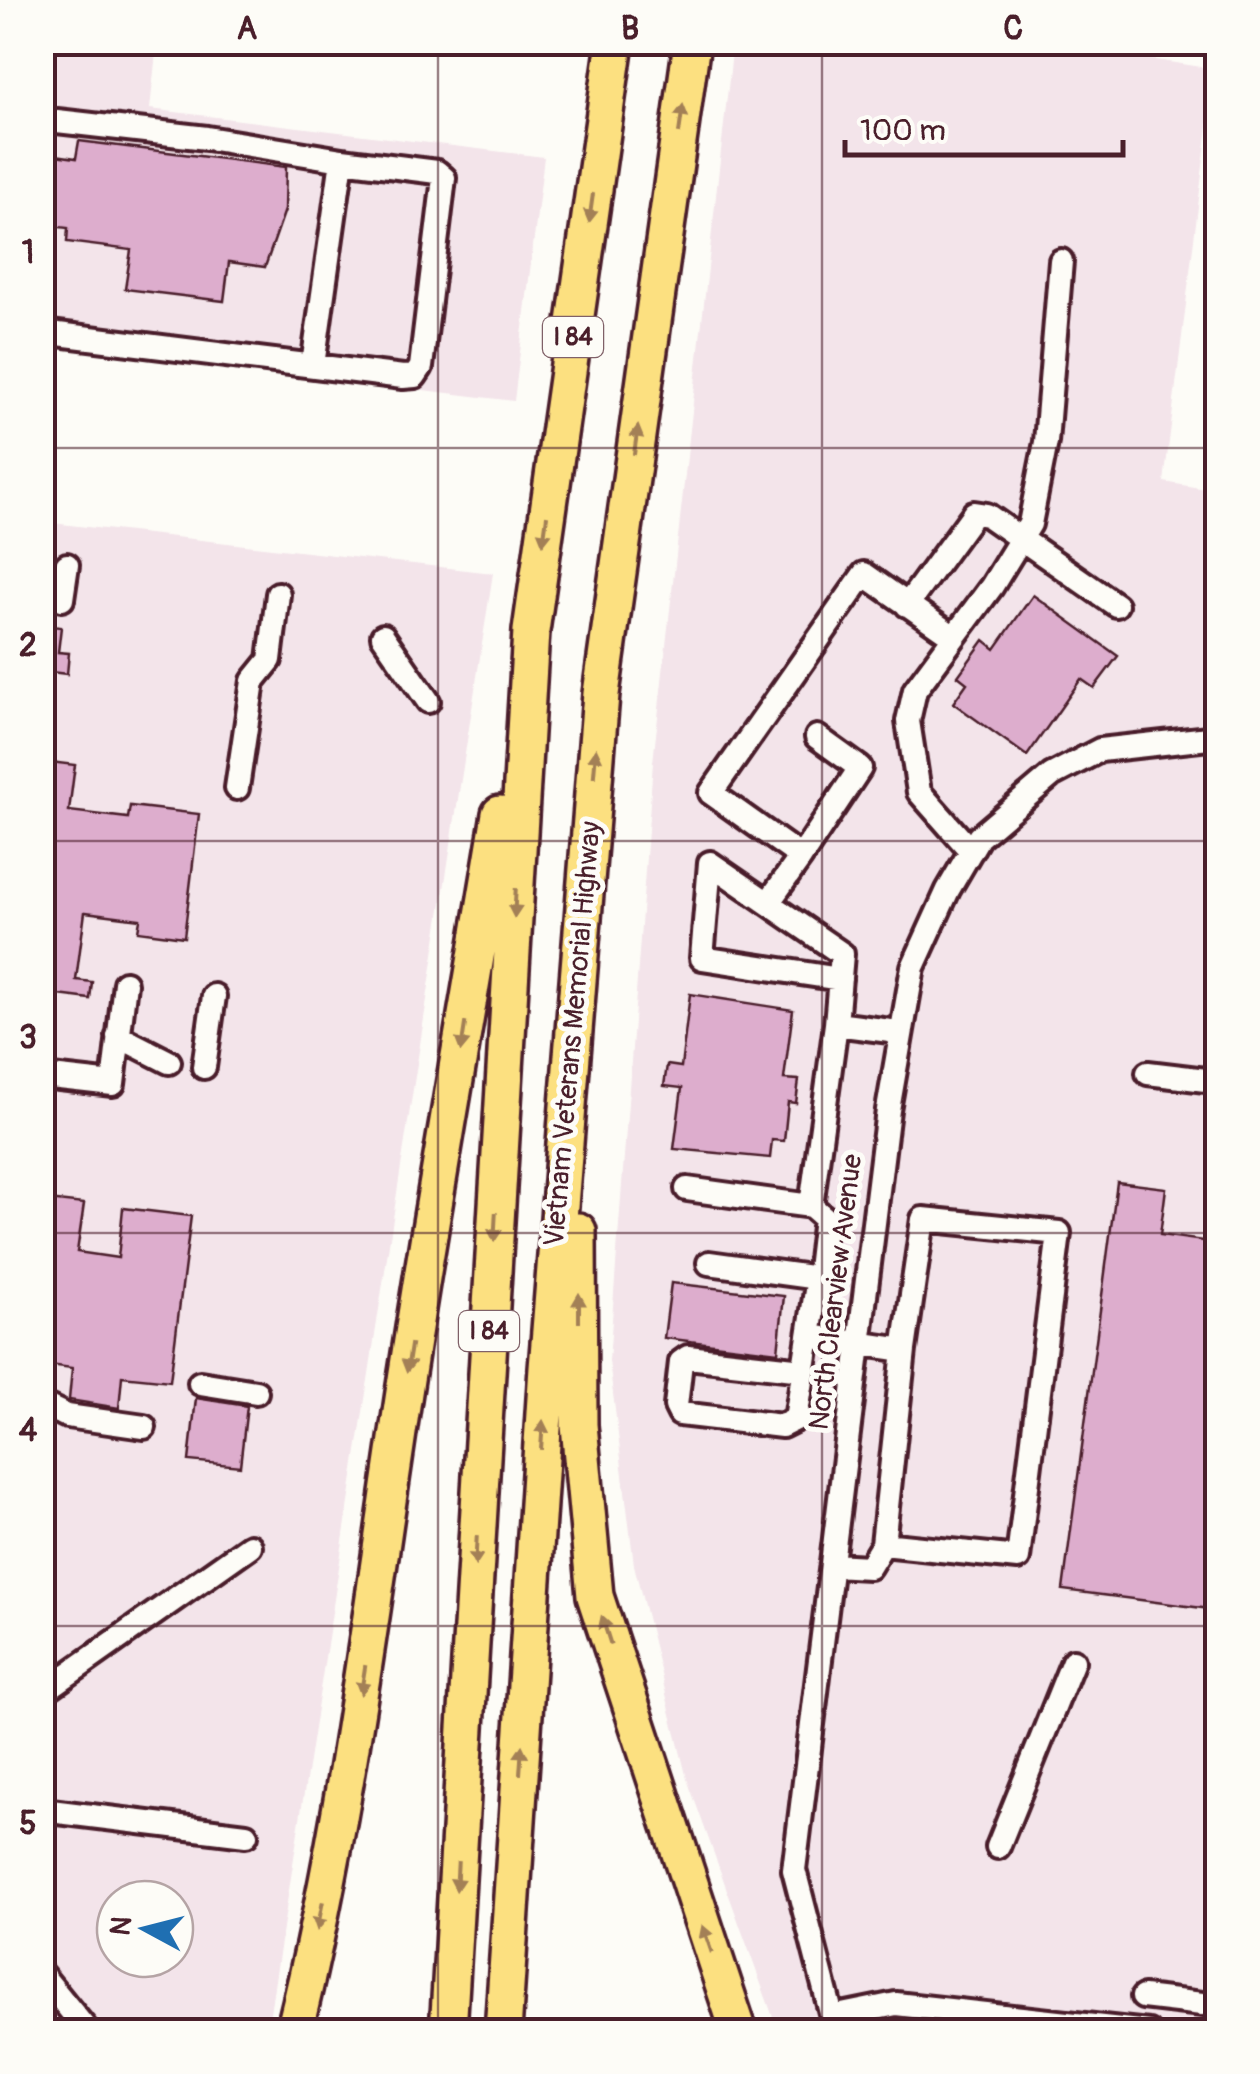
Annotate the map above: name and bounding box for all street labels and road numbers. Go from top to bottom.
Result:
road number: I 84 [543,317,603,357]
street label: Vietnam Veterans Memorial Highway [537,820,609,1248]
street label: North Clearview Avenue [802,1152,870,1432]
road number: I 84 [459,1311,519,1351]

